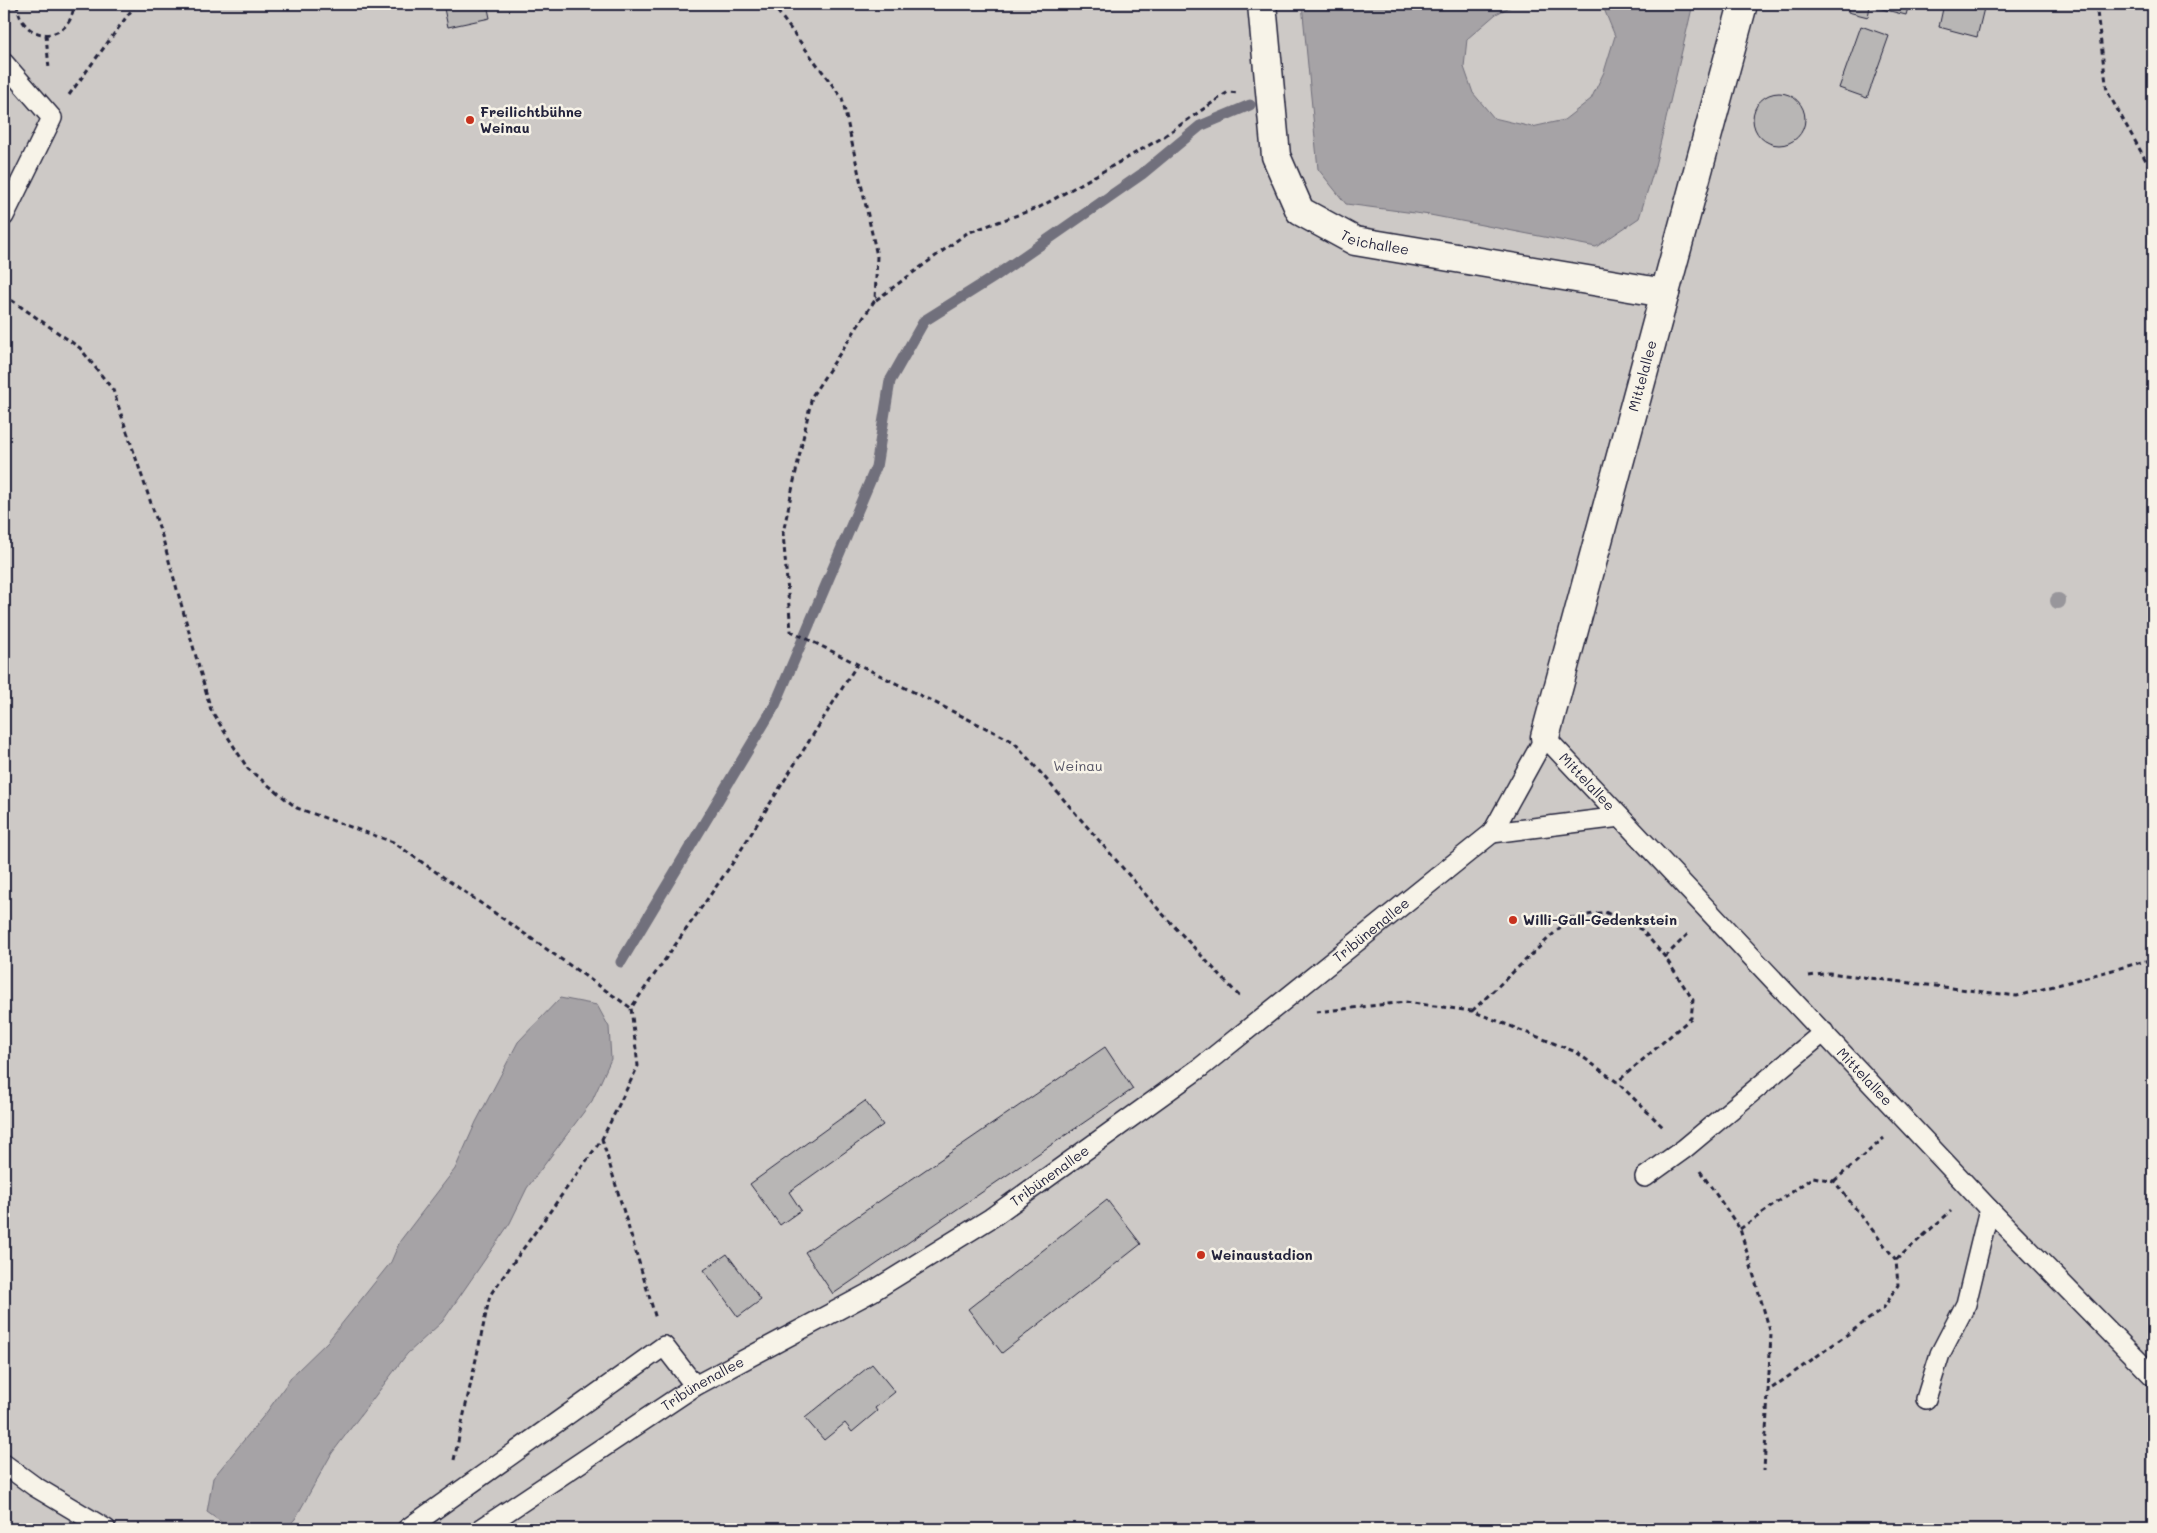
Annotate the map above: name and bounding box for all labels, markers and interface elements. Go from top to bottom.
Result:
place label: Freilichtbühne Weinau [480,102,582,137]
marker: Freilichtbühne Weinau [464,114,476,126]
street label: Teichallee [1337,225,1411,259]
street label: Mittelallee [1623,338,1661,414]
street label: Mittelallee [1555,748,1619,814]
park label: Weinau [1053,756,1103,775]
street label: Tribünenallee [1329,893,1413,966]
place label: Willi-Gall-Gedenkstein [1523,910,1677,929]
marker: Willi-Gall-Gedenkstein [1507,914,1519,926]
street label: Mittelallee [1833,1043,1897,1109]
street label: Tribünenallee [1006,1141,1093,1210]
place label: Weinaustadion [1211,1245,1313,1264]
marker: Weinaustadion [1195,1249,1207,1261]
street label: Tribünenallee [657,1352,747,1415]

